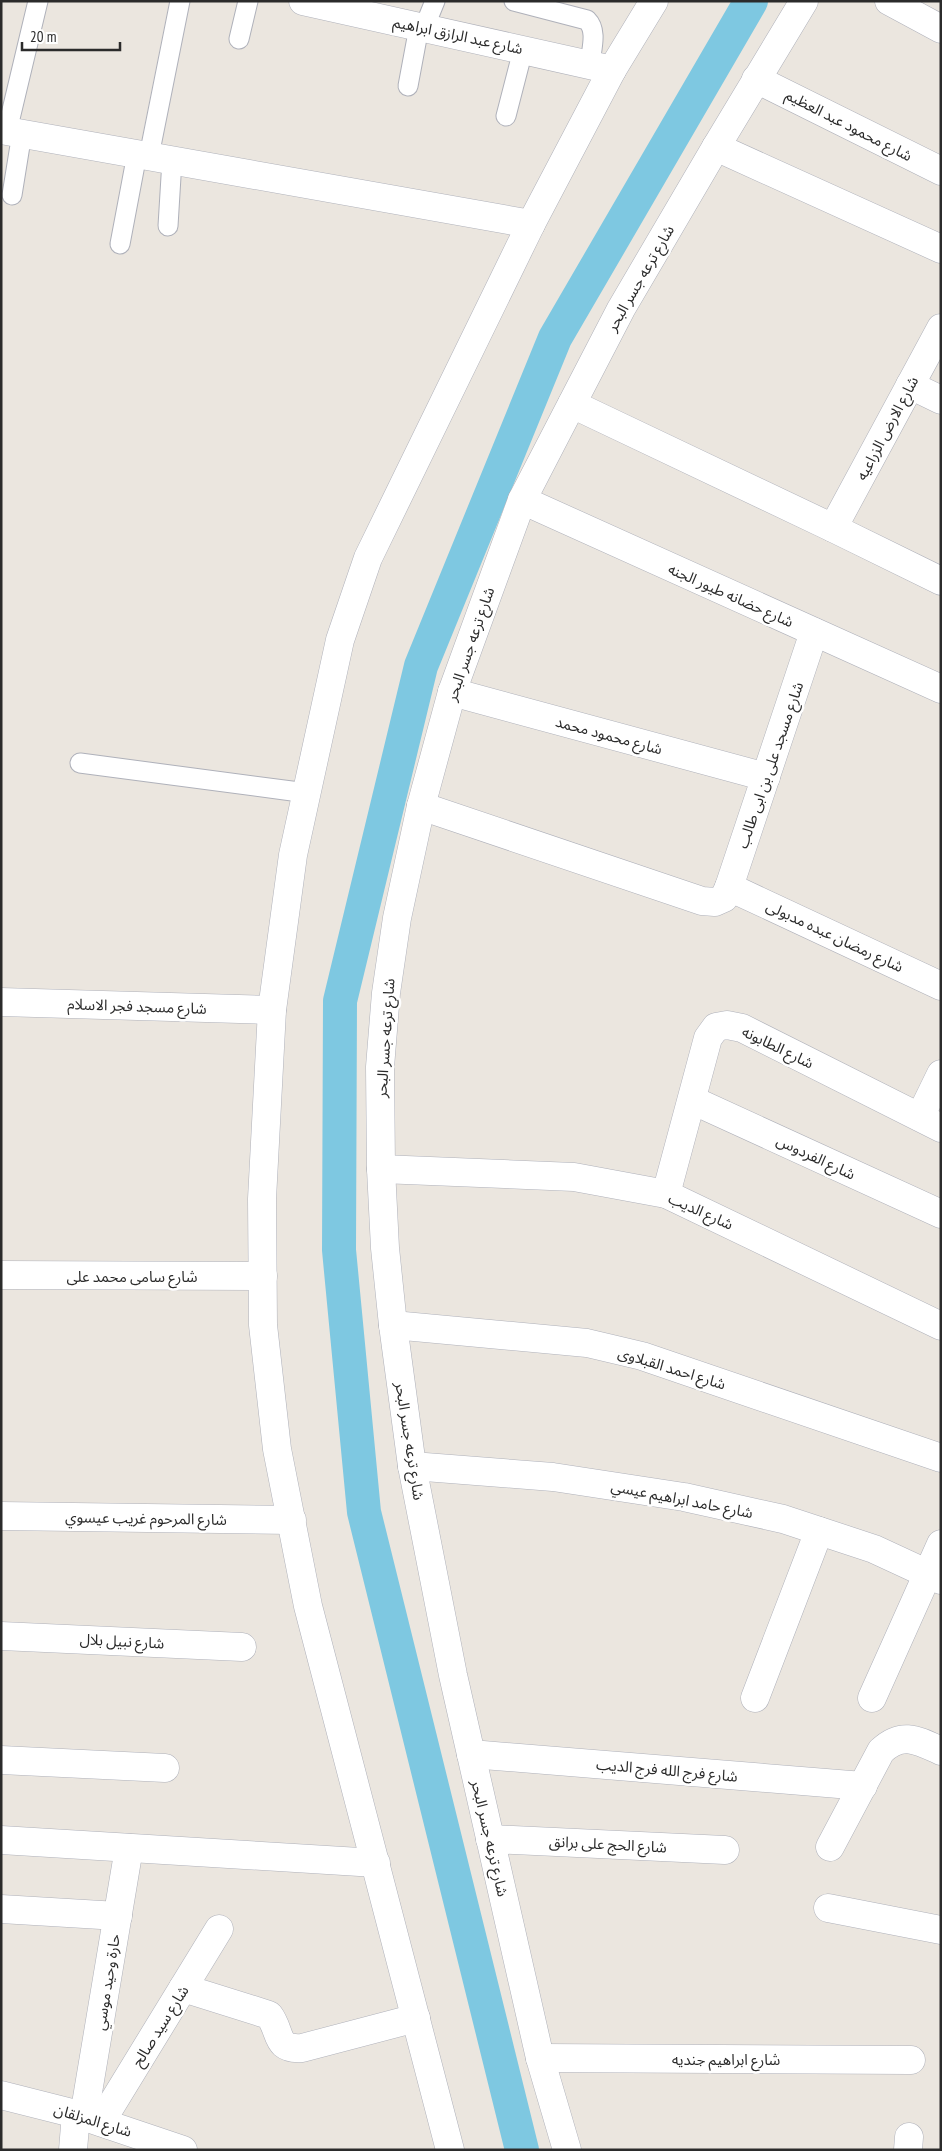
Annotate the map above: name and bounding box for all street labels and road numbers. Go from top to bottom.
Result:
street label: شارع عبد الرازق ابراهيم [391,12,525,61]
street label: شارع محمود عبد العظيم [781,85,916,168]
street label: شارع ترعه جسر البحر [601,221,681,337]
street label: شارع الارض الزراعيه [852,373,925,485]
street label: شارع حضانه طيور الجنه [664,559,797,634]
street label: شارع ترعه جسر البحر [441,584,501,705]
street label: شارع مسجد على بن ابى طالب [733,679,810,852]
street label: شارع محمود محمد [553,712,665,761]
street label: شارع رمضان عبده مدبولى [762,896,907,979]
street label: شارع ترعه جسر البحر [371,978,402,1099]
street label: شارع مسجد فجر الاسلام [67,994,207,1021]
street label: شارع الطابونه [738,1022,817,1075]
street label: شارع الفردوس [772,1130,859,1186]
street label: شارع الديب [665,1188,736,1236]
street label: شارع سامى محمد على [67,1267,198,1289]
street label: شارع احمد القبلاوى [615,1343,728,1396]
street label: شارع ترعه جسر البحر [388,1380,429,1502]
street label: شارع حامد ابراهيم عيسي [609,1476,755,1525]
street label: شارع المرحوم غريب عيسوي [65,1507,227,1532]
street label: شارع نبيل بلال [79,1629,165,1656]
street label: شارع فرج الله فرج الديب [595,1754,739,1789]
street label: شارع ترعه جسر البحر [464,1777,513,1899]
street label: شارع الحج على برانق [548,1831,668,1860]
street label: حارة وحيد موسي [90,1932,126,2032]
street label: شارع سيد صالح [127,1982,195,2072]
street label: شارع ابراهيم جنديه [672,2050,781,2072]
street label: شارع المزلقان [51,2099,134,2144]

